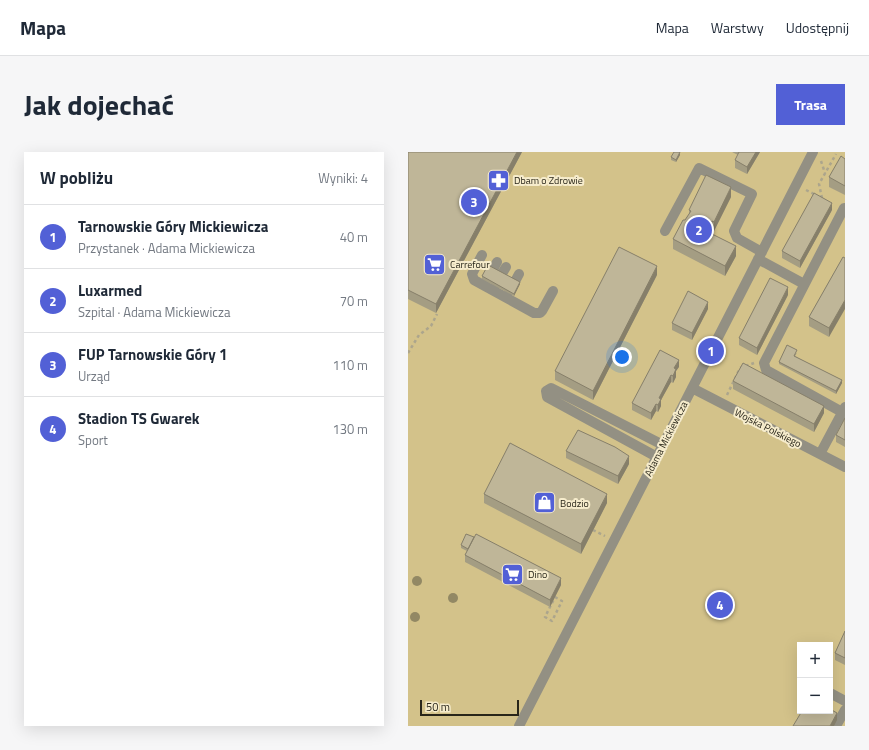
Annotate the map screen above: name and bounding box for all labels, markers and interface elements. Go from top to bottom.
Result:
text: Mapa [20,13,66,42]
text: Mapa [656,17,689,38]
text: Warstwy [711,17,764,38]
text: Udostępnij [786,17,849,38]
text: Jak dojechać [24,83,174,126]
button: Trasa [776,84,845,125]
text: W pobliżu [40,165,113,191]
pharmacy icon: Dbam o Zdrowie [485,167,511,193]
text: Wyniki: 4 [318,168,368,188]
place label: Dbam o Zdrowie [514,173,583,188]
pin: 3 [461,187,487,217]
text: Tarnowskie Góry Mickiewicza [78,215,268,238]
pin: 2 [686,215,712,245]
text: 1 [49,227,57,247]
text: 40 m [340,227,368,247]
text: Przystanek · Adama Mickiewicza [78,238,255,258]
supermarket icon: Carrefour [422,251,448,277]
place label: Carrefour [450,257,490,272]
text: Luxarmed [78,279,142,302]
text: 2 [49,291,57,311]
text: 70 m [340,291,368,311]
text: Szpital · Adama Mickiewicza [78,302,230,322]
pin: 1 [698,336,724,366]
text: FUP Tarnowskie Góry 1 [78,343,227,366]
your location [612,347,632,367]
text: 3 [49,355,57,375]
text: 110 m [332,355,368,375]
text: Urząd [78,366,110,386]
street label: Adama Mickiewicza [641,399,691,479]
street label: Wojska Polskiego [732,405,804,451]
text: Stadion TS Gwarek [78,407,200,430]
text: 4 [49,419,57,439]
text: 130 m [332,419,368,439]
text: Sport [78,430,108,450]
shop icon: Bodzio [532,490,558,516]
place label: Bodzio [560,496,589,511]
supermarket icon: Dino [500,561,526,587]
place label: Dino [528,567,547,582]
pin: 4 [707,590,733,620]
map controls [797,642,833,714]
button: + [797,642,833,678]
button: − [797,678,833,714]
scale bar [420,698,519,717]
text: 50 m [426,699,450,715]

